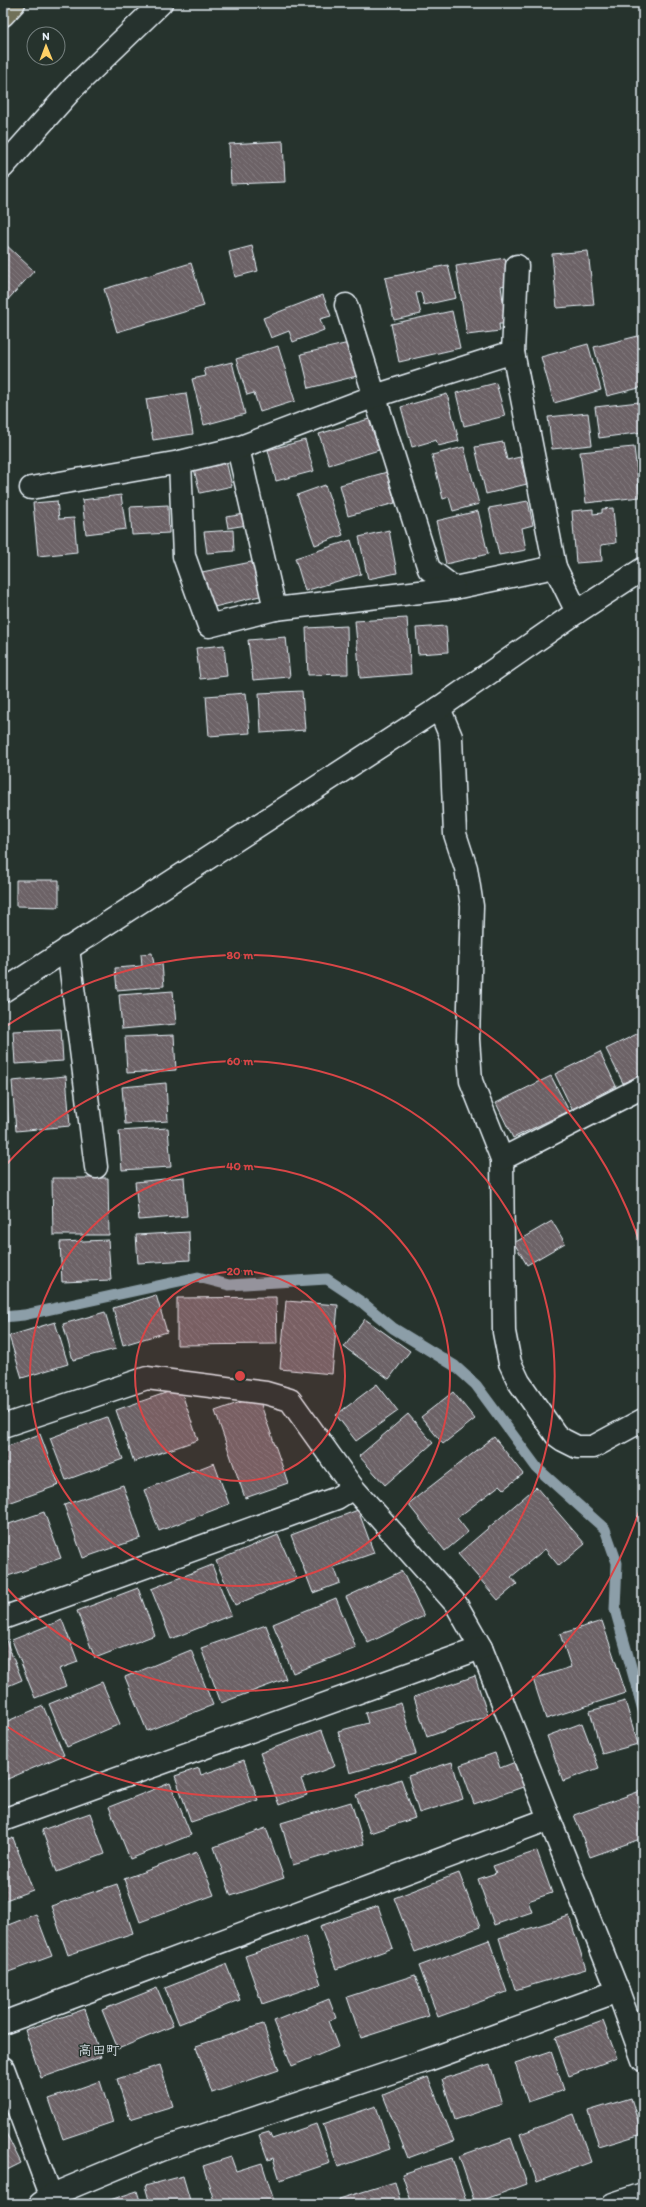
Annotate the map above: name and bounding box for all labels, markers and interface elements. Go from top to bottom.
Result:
north arrow [26,26,66,66]
text: N [42,30,50,43]
text: 80 m [227,948,254,962]
text: 60 m [227,1054,254,1068]
text: 40 m [226,1159,255,1173]
text: 20 m [227,1264,254,1278]
centre of rings [233,1369,247,1383]
district label: 高田町 [78,2042,120,2059]

